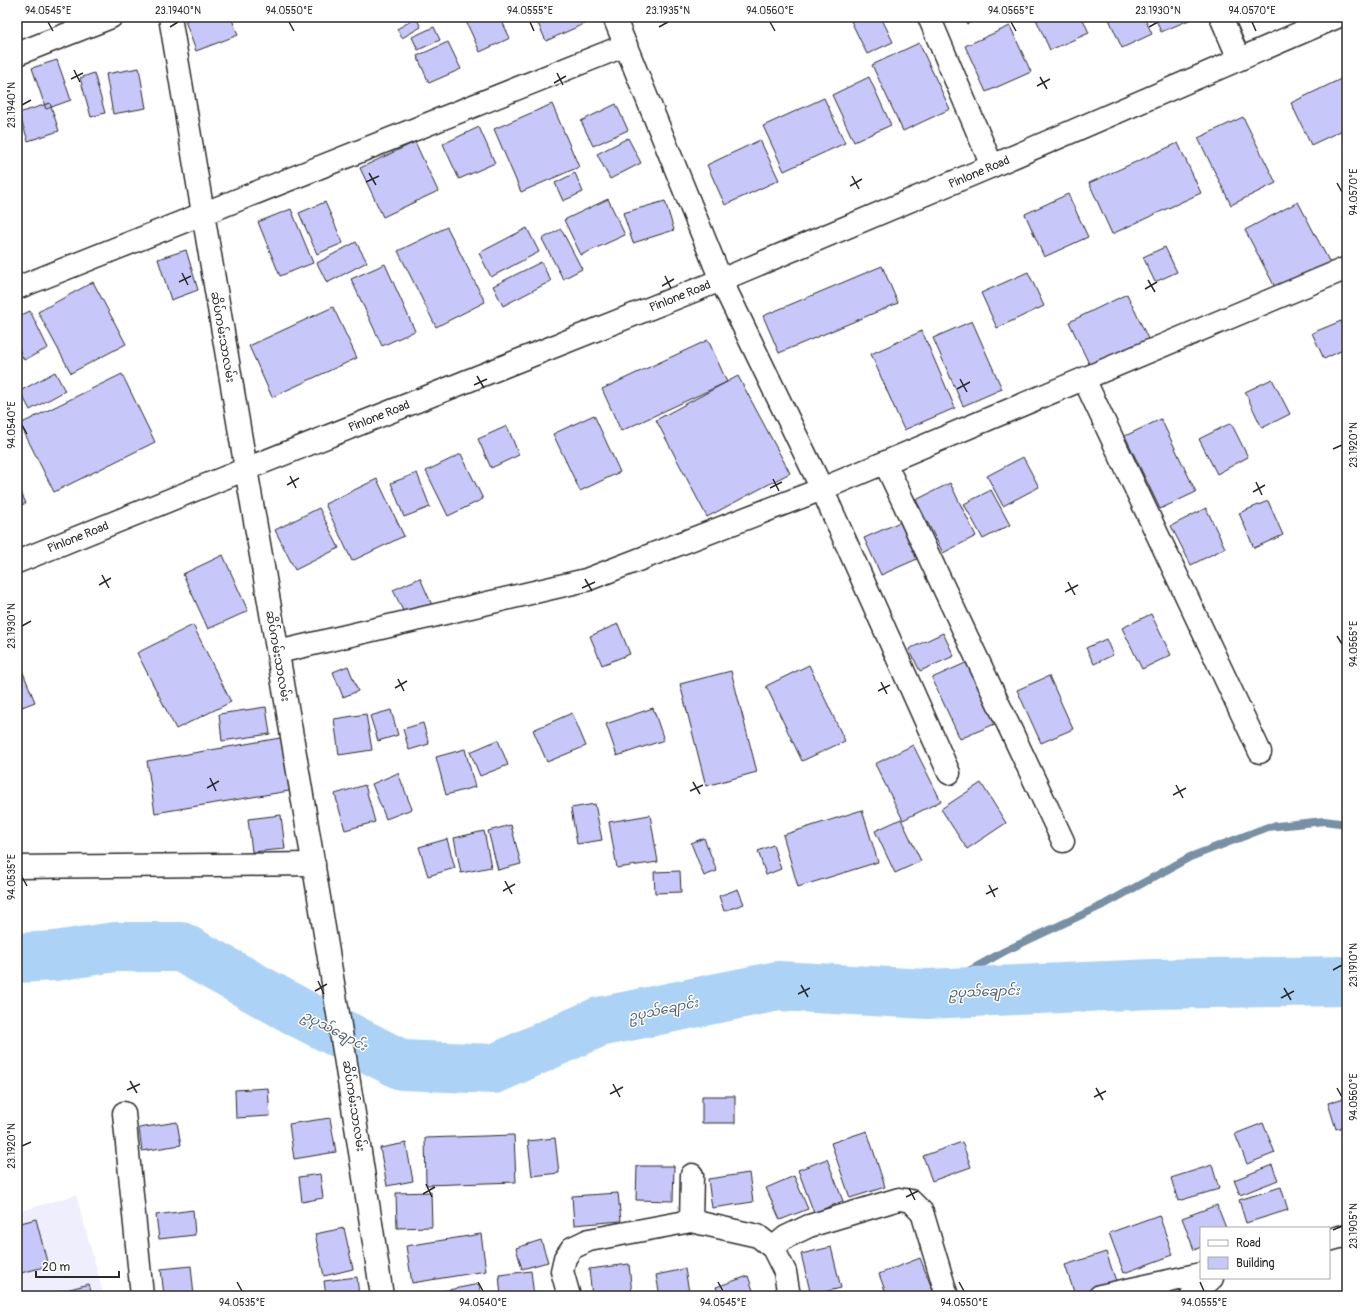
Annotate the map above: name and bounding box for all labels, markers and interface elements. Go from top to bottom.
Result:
text: 94.0545°E [25,5,71,17]
text: 23.1940°N [155,5,201,17]
text: 94.0550°E [265,5,313,17]
text: 94.0555°E [507,5,553,17]
text: 23.1935°N [646,5,690,17]
text: 94.0560°E [746,5,794,17]
text: 94.0565°E [988,5,1034,17]
text: 23.1930°N [1135,5,1181,17]
text: 94.0570°E [1228,5,1276,17]
text: 23.1940°N [6,82,18,128]
street label: Pinlone Road [946,153,1012,192]
text: 94.0570°E [1348,168,1360,216]
street label: Pinlone Road [647,277,713,316]
street label: ဆိပ်ကမ်းသာလမ်း [207,290,240,384]
street label: Pinlone Road [346,397,412,436]
text: 94.0540°E [6,401,18,449]
text: 23.1920°N [1348,422,1360,468]
street label: Pinlone Road [45,518,111,557]
text: 23.1930°N [6,603,18,649]
street label: ဆိပ်ကမ်းသာလမ်း [262,609,295,703]
text: 94.0565°E [1348,621,1360,667]
text: 94.0535°E [6,854,18,900]
text: 23.1910°N [1348,943,1360,987]
water label: ဥပုသ်ချောင်း [948,981,1021,1004]
water label: ဥပုသ်ချောင်း [626,992,702,1028]
water label: ဥပုသ်ချောင်း [298,1005,372,1058]
street label: ဆိပ်ကမ်းသာလမ်း [339,1059,370,1153]
text: 94.0560°E [1348,1073,1360,1121]
text: 23.1920°N [6,1123,18,1169]
text: 23.1905°N [1348,1203,1360,1249]
legend [1200,1227,1330,1279]
text: Road [1236,1236,1261,1251]
scale bar [36,1253,119,1279]
text: Building [1236,1256,1275,1271]
text: 20 m [42,1260,71,1275]
text: 94.0535°E [219,1297,265,1309]
text: 94.0540°E [459,1297,507,1309]
text: 94.0545°E [700,1297,746,1309]
text: 94.0550°E [940,1297,988,1309]
text: 94.0555°E [1181,1297,1227,1309]

